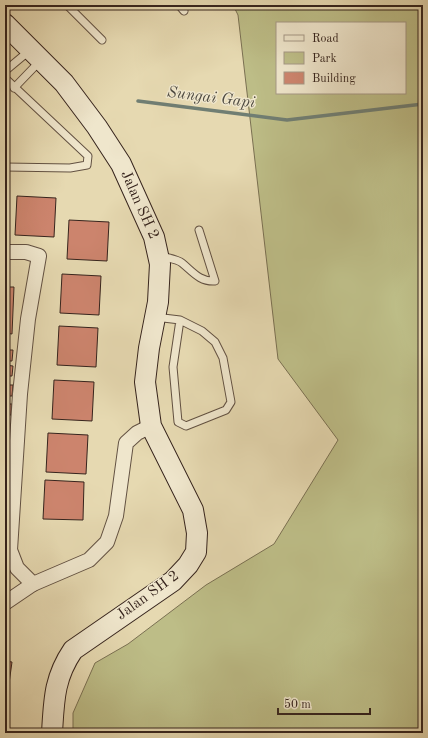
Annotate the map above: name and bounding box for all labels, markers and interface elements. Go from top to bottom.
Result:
legend [276,22,406,94]
text: Road [312,33,339,45]
text: Park [312,53,337,65]
text: Building [312,73,356,85]
water label: Sungai Gapi [166,85,257,111]
street label: Jalan SH 2 [117,168,161,242]
street label: Jalan SH 2 [114,568,182,624]
scale bar [278,690,370,716]
text: 50 m [284,698,311,711]

